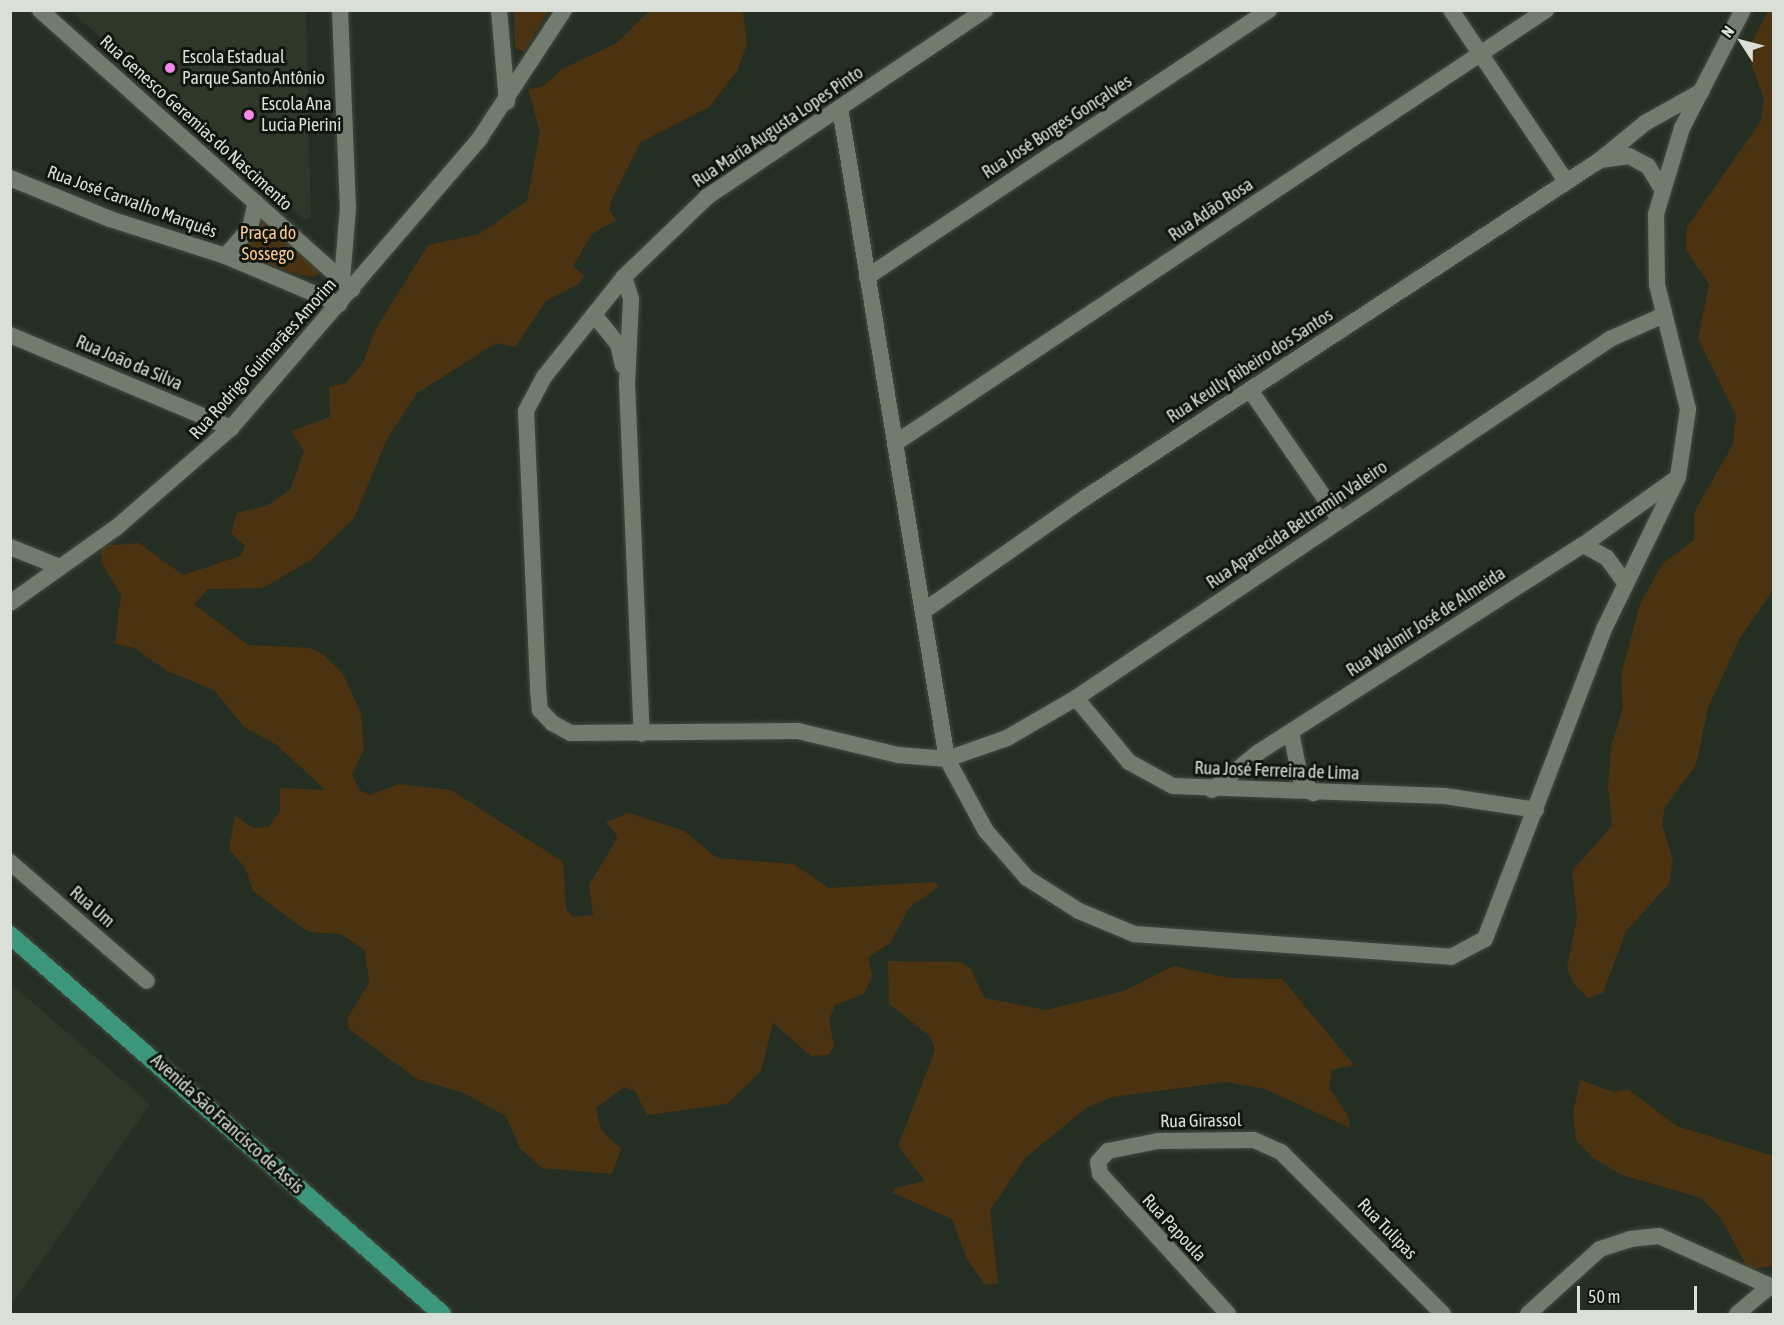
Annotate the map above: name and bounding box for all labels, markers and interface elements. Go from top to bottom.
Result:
north arrow [1712,12,1772,72]
text: N [1717,22,1737,41]
street label: Rua Genesco Geremias do Nascimento [95,31,297,215]
place label: Escola Estadual Parque Santo Antônio [182,47,325,90]
marker: Escola Estadual Parque Santo Antônio [163,61,177,75]
street label: Rua Maria Augusta Lopes Pinto [689,62,867,192]
street label: Rua José Borges Gonçalves [978,71,1136,183]
place label: Escola Ana Lucia Pierini [261,94,341,136]
marker: Escola Ana Lucia Pierini [242,108,256,122]
street label: Rua José Carvalho Marquês [44,161,220,243]
street label: Rua Adão Rosa [1165,174,1257,246]
park label: Praça do Sossego [240,223,296,266]
street label: Rua Rodrigo Guimarães Amorim [185,274,341,444]
street label: Rua Keully Ribeiro dos Santos [1163,304,1337,428]
street label: Rua João da Silva [73,331,185,395]
street label: Rua Aparecida Beltramin Valeiro [1202,456,1392,594]
street label: Rua Walmir José de Almeida [1342,563,1510,681]
street label: Rua José Ferreira de Lima [1194,757,1360,785]
street label: Rua Um [65,882,119,932]
street label: Avenida São Francisco de Assis [146,1050,308,1198]
street label: Rua Girassol [1160,1109,1242,1133]
street label: Rua Papoula [1137,1190,1211,1266]
street label: Rua Tulipas [1353,1194,1421,1264]
scale bar [1580,1274,1700,1312]
text: 50 m [1588,1286,1620,1307]

